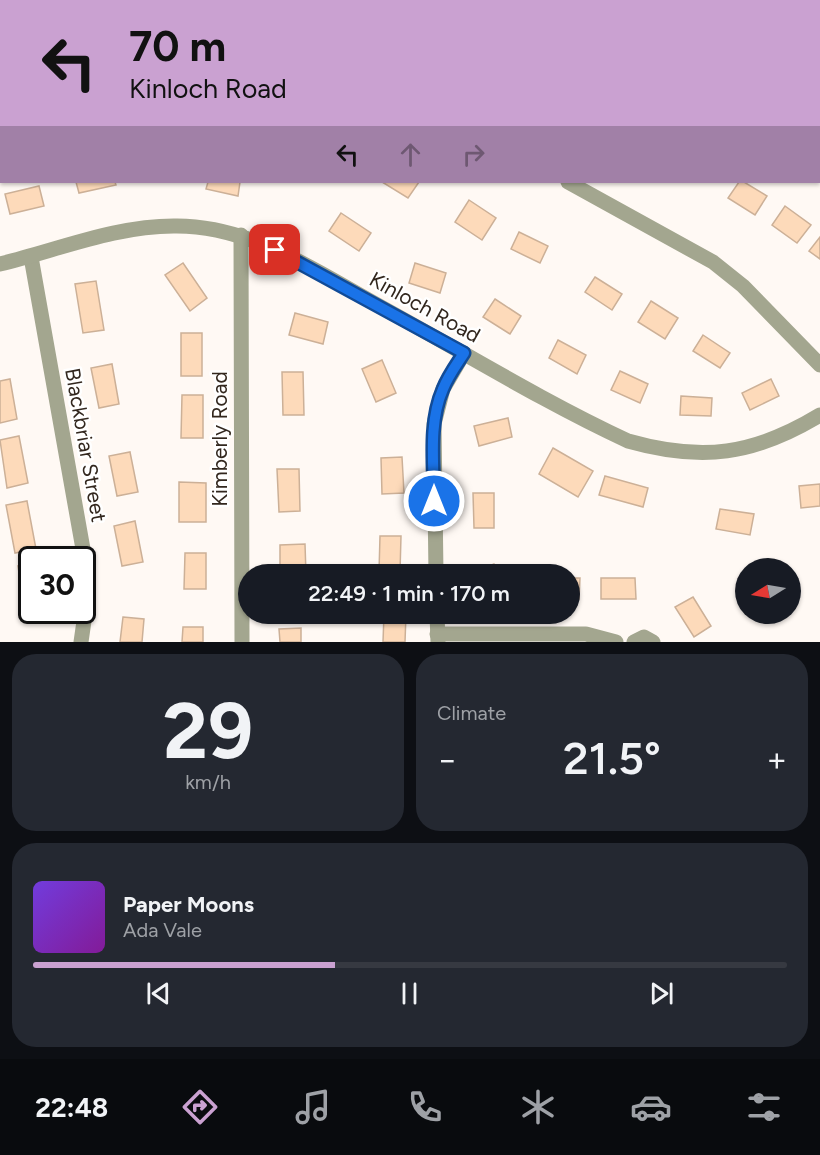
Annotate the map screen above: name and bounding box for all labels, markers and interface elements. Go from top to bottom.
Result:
text: 70 m [129,21,226,72]
icon: left [30,24,108,102]
text: Kinloch Road [129,72,287,105]
icon: left [331,138,364,171]
icon: ahead [394,138,427,171]
icon: right [457,138,490,171]
pin [249,224,300,275]
icon: arrive [258,233,291,266]
street label: Kinloch Road [365,266,485,348]
street label: Blackbriar Street [60,366,112,524]
street label: Kimberly Road [207,371,232,507]
position arrow [402,469,466,533]
speed limit sign: 30 [18,546,96,624]
north arrow [735,558,801,624]
map controls [735,558,801,624]
text: 22:49 · 1 min · 170 m [308,580,510,607]
text: 29 [163,684,253,778]
text: Climate [437,701,506,725]
text: 21.5° [563,731,661,785]
text: − [437,740,458,779]
text: + [766,740,787,779]
text: km/h [185,770,231,794]
text: Paper Moons [123,891,254,918]
text: Ada Vale [123,918,202,942]
icon: previous [142,977,175,1010]
icon: pause [393,977,426,1010]
icon: next [645,977,678,1010]
icon: directions [179,1086,221,1128]
icon: music [292,1086,334,1128]
icon: phone [404,1086,446,1128]
icon: climate [517,1086,559,1128]
icon: car [630,1086,672,1128]
icon: filters [743,1086,785,1128]
text: 22:48 [35,1091,108,1124]

